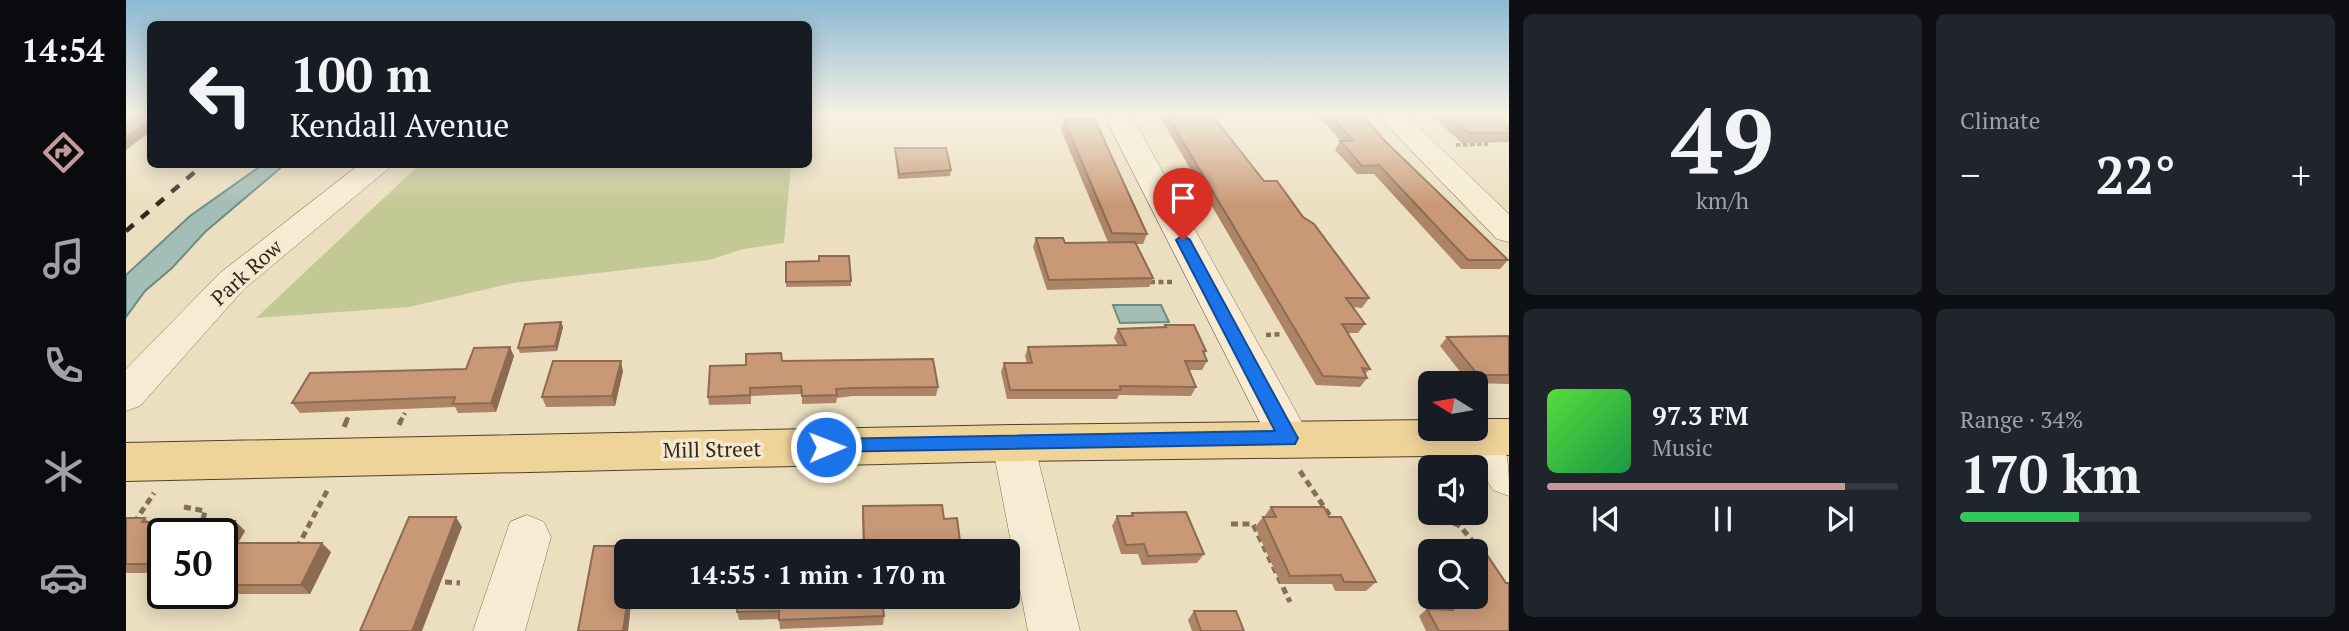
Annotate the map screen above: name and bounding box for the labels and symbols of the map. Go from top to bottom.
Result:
pin [1153,168,1213,240]
street label: Park Row [204,232,288,311]
north arrow [1418,371,1488,441]
position arrow [789,410,863,484]
street label: Mill Street [663,434,762,464]
speed limit sign: 50 [147,518,238,609]

